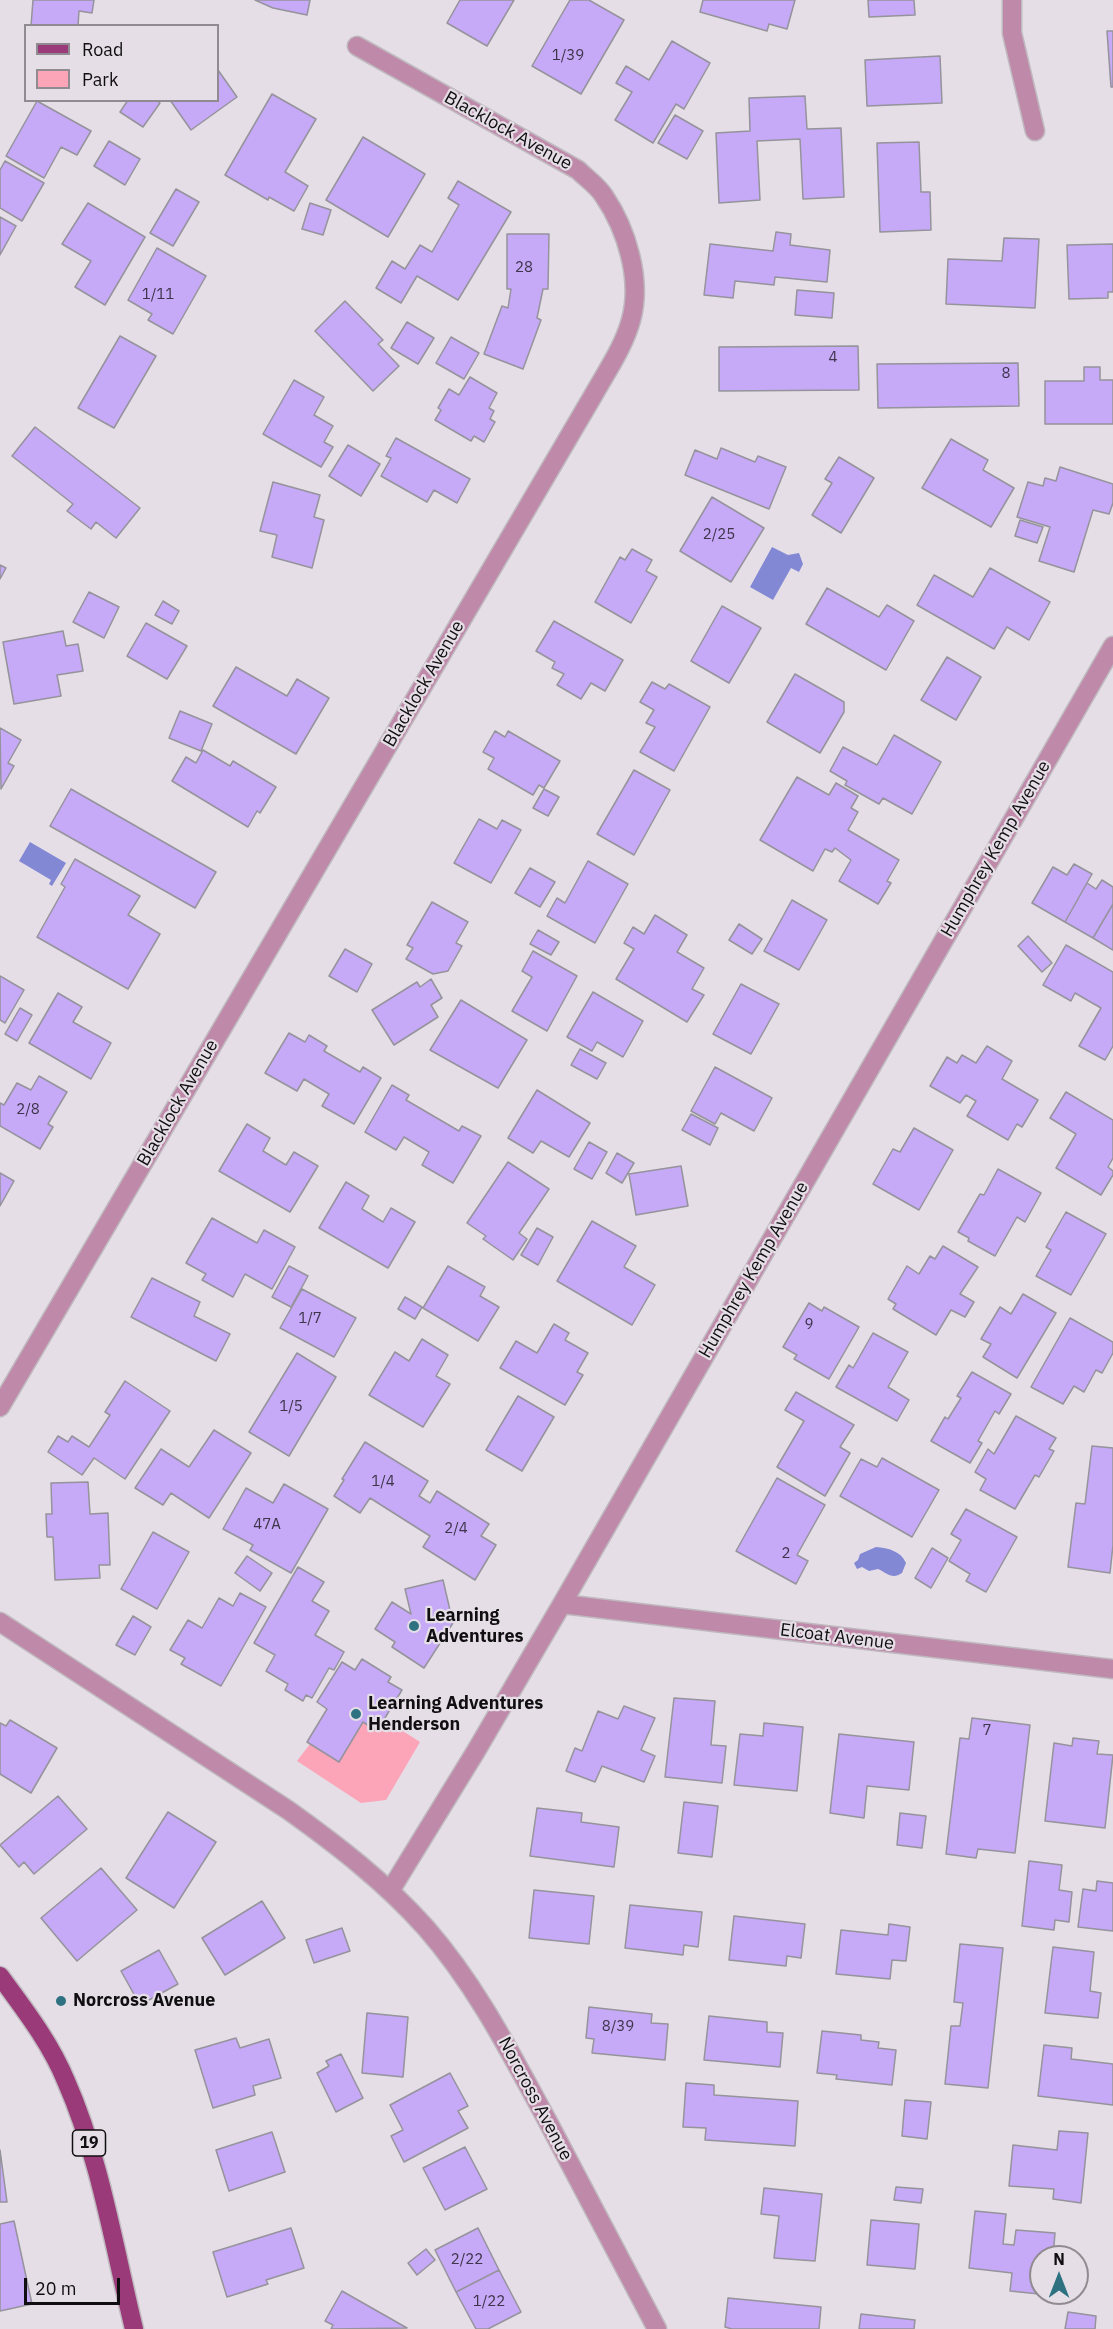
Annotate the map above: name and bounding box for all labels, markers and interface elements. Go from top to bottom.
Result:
legend [24,24,219,102]
text: Road [82,38,123,61]
house number: 1/39 [552,47,584,65]
text: Park [82,68,118,91]
street label: Blacklock Avenue [440,87,576,175]
house number: 28 [515,259,533,277]
house number: 1/11 [142,286,174,304]
house number: 4 [829,349,837,367]
house number: 8 [1002,365,1010,383]
house number: 2/25 [703,526,735,544]
street label: Blacklock Avenue [379,617,469,751]
street label: Humphrey Kemp Avenue [937,757,1055,941]
street label: Blacklock Avenue [133,1036,223,1170]
house number: 2/8 [16,1101,40,1119]
street label: Humphrey Kemp Avenue [695,1178,813,1362]
house number: 1/7 [298,1310,322,1328]
house number: 9 [805,1316,813,1334]
house number: 1/5 [279,1398,303,1416]
house number: 1/4 [371,1473,395,1491]
house number: 47A [253,1516,281,1534]
house number: 2/4 [444,1520,468,1538]
house number: 2 [782,1545,790,1563]
place label: Learning Adventures [426,1605,524,1648]
marker: Learning Adventures [407,1619,421,1633]
street label: Elcoat Avenue [779,1619,895,1655]
place label: Learning Adventures Henderson [368,1693,543,1736]
marker: Learning Adventures Henderson [349,1707,363,1721]
house number: 7 [983,1722,991,1740]
place label: Norcross Avenue [73,1990,215,2012]
marker: Norcross Avenue [54,1994,68,2008]
house number: 8/39 [602,2018,634,2036]
street label: Norcross Avenue [493,2034,577,2164]
road number: 19 [72,2130,106,2156]
north arrow [1029,2245,1089,2305]
text: N [1053,2249,1065,2269]
house number: 2/22 [451,2251,483,2269]
scale bar [27,2266,123,2304]
text: 20 m [35,2277,77,2300]
house number: 1/22 [473,2293,505,2311]

